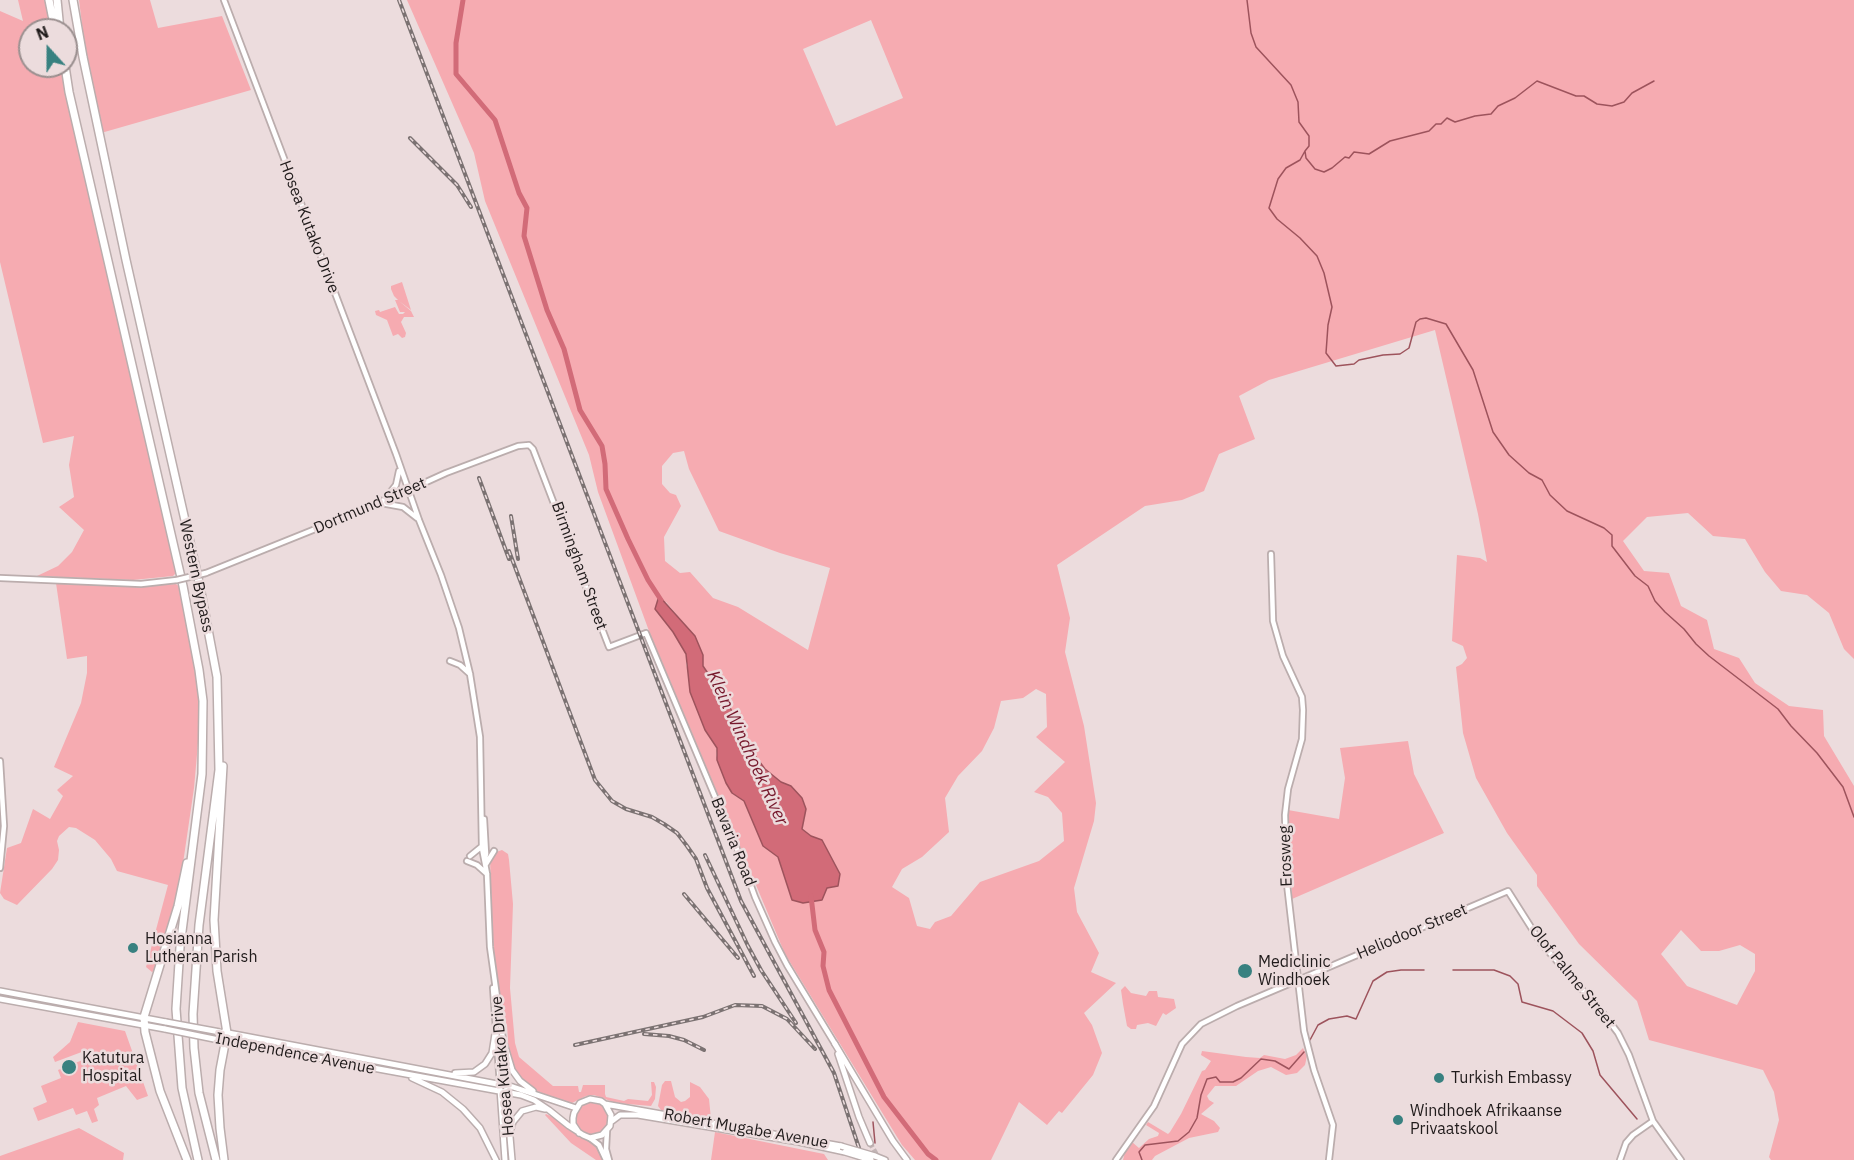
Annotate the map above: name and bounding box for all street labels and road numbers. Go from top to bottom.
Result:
street label: Hosea Kutako Drive [275,158,343,296]
street label: Dortmund Street [311,474,429,538]
street label: Birmingham Street [547,499,611,633]
street label: Western Bypass [175,518,217,634]
street label: Bavaria Road [706,795,760,889]
street label: Erosweg [1275,825,1297,887]
street label: Heliodoor Street [1354,900,1470,964]
street label: Olof Palme Street [1525,922,1619,1032]
street label: Hosea Kutako Drive [487,995,519,1137]
street label: Independence Avenue [214,1029,376,1079]
street label: Robert Mugabe Avenue [662,1105,830,1153]

